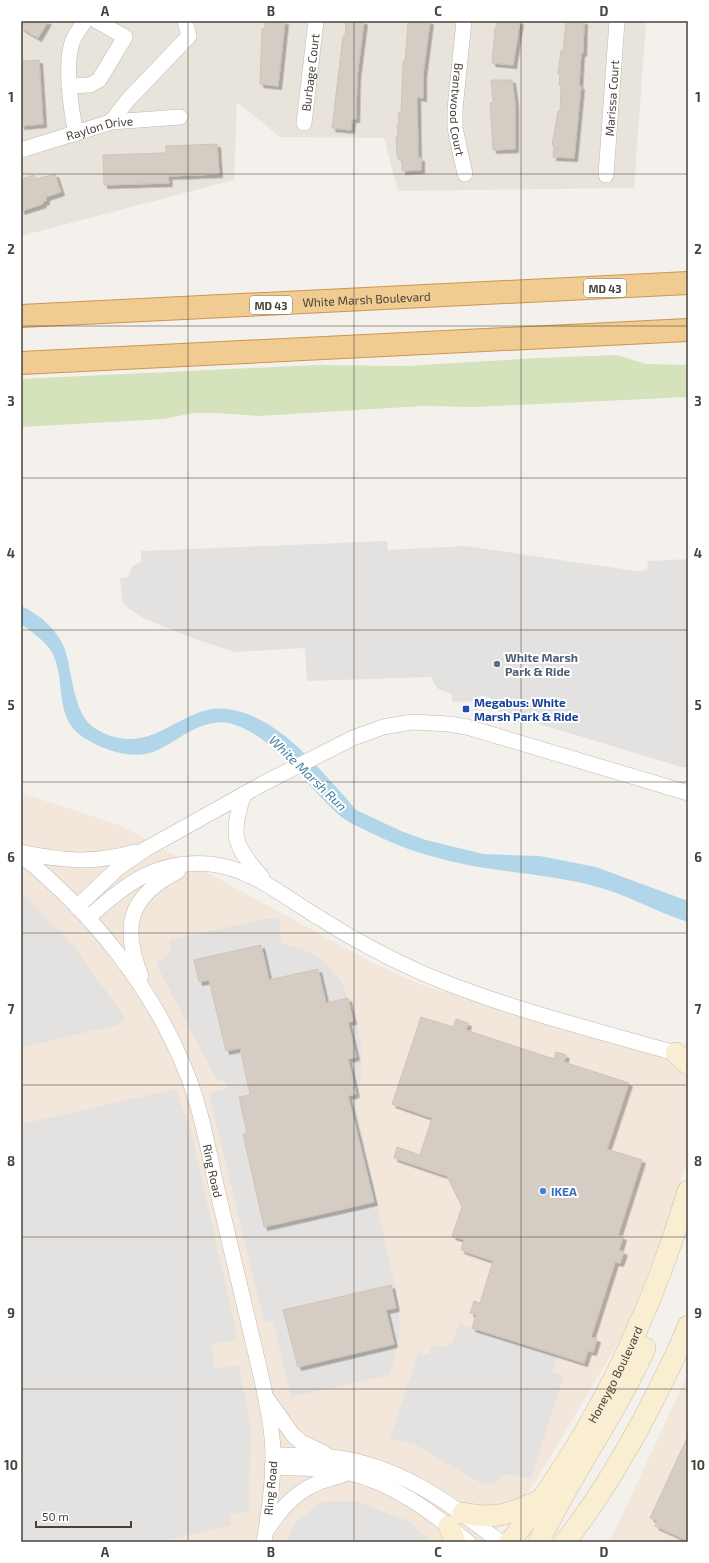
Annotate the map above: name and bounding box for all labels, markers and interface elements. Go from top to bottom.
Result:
text: A [101,3,110,19]
text: B [267,3,275,19]
text: C [434,3,442,19]
text: D [600,3,609,19]
street label: Burbage Court [298,32,322,112]
street label: Marissa Court [602,59,621,137]
street label: Brantwood Court [448,62,468,158]
text: 1 [8,89,14,105]
text: 1 [695,89,701,105]
street label: Raylon Drive [64,113,134,143]
text: 2 [7,241,15,257]
text: 2 [694,241,702,257]
road number: MD 43 [584,279,626,297]
street label: White Marsh Boulevard [302,289,431,309]
road number: MD 43 [250,296,292,314]
text: 3 [7,393,15,409]
text: 3 [694,393,702,409]
text: 4 [7,545,15,561]
text: 4 [694,545,702,561]
place label: White Marsh Park & Ride [505,650,578,678]
marker: White Marsh Park & Ride [492,659,502,669]
place label: Megabus: White Marsh Park & Ride [474,695,579,723]
text: 5 [7,697,15,713]
text: 5 [694,697,702,713]
marker: Megabus: White Marsh Park & Ride [461,704,471,714]
water label: White Marsh Run [266,732,350,814]
text: 6 [7,849,15,865]
text: 6 [694,849,702,865]
text: 7 [8,1001,15,1017]
text: 7 [695,1001,702,1017]
street label: Ring Road [200,1143,226,1199]
text: 8 [7,1153,15,1169]
text: 8 [694,1153,702,1169]
place label: IKEA [551,1184,577,1198]
marker: IKEA [538,1186,548,1196]
text: 9 [7,1305,15,1321]
text: 9 [694,1305,702,1321]
street label: Honeygo Boulevard [584,1324,645,1425]
text: 10 [4,1457,18,1473]
text: 10 [691,1457,705,1473]
street label: Ring Road [261,1460,279,1516]
scale bar [36,1503,131,1529]
text: 50 m [42,1509,69,1523]
text: A [101,1544,110,1560]
text: B [267,1544,275,1560]
text: C [434,1544,442,1560]
text: D [600,1544,609,1560]

